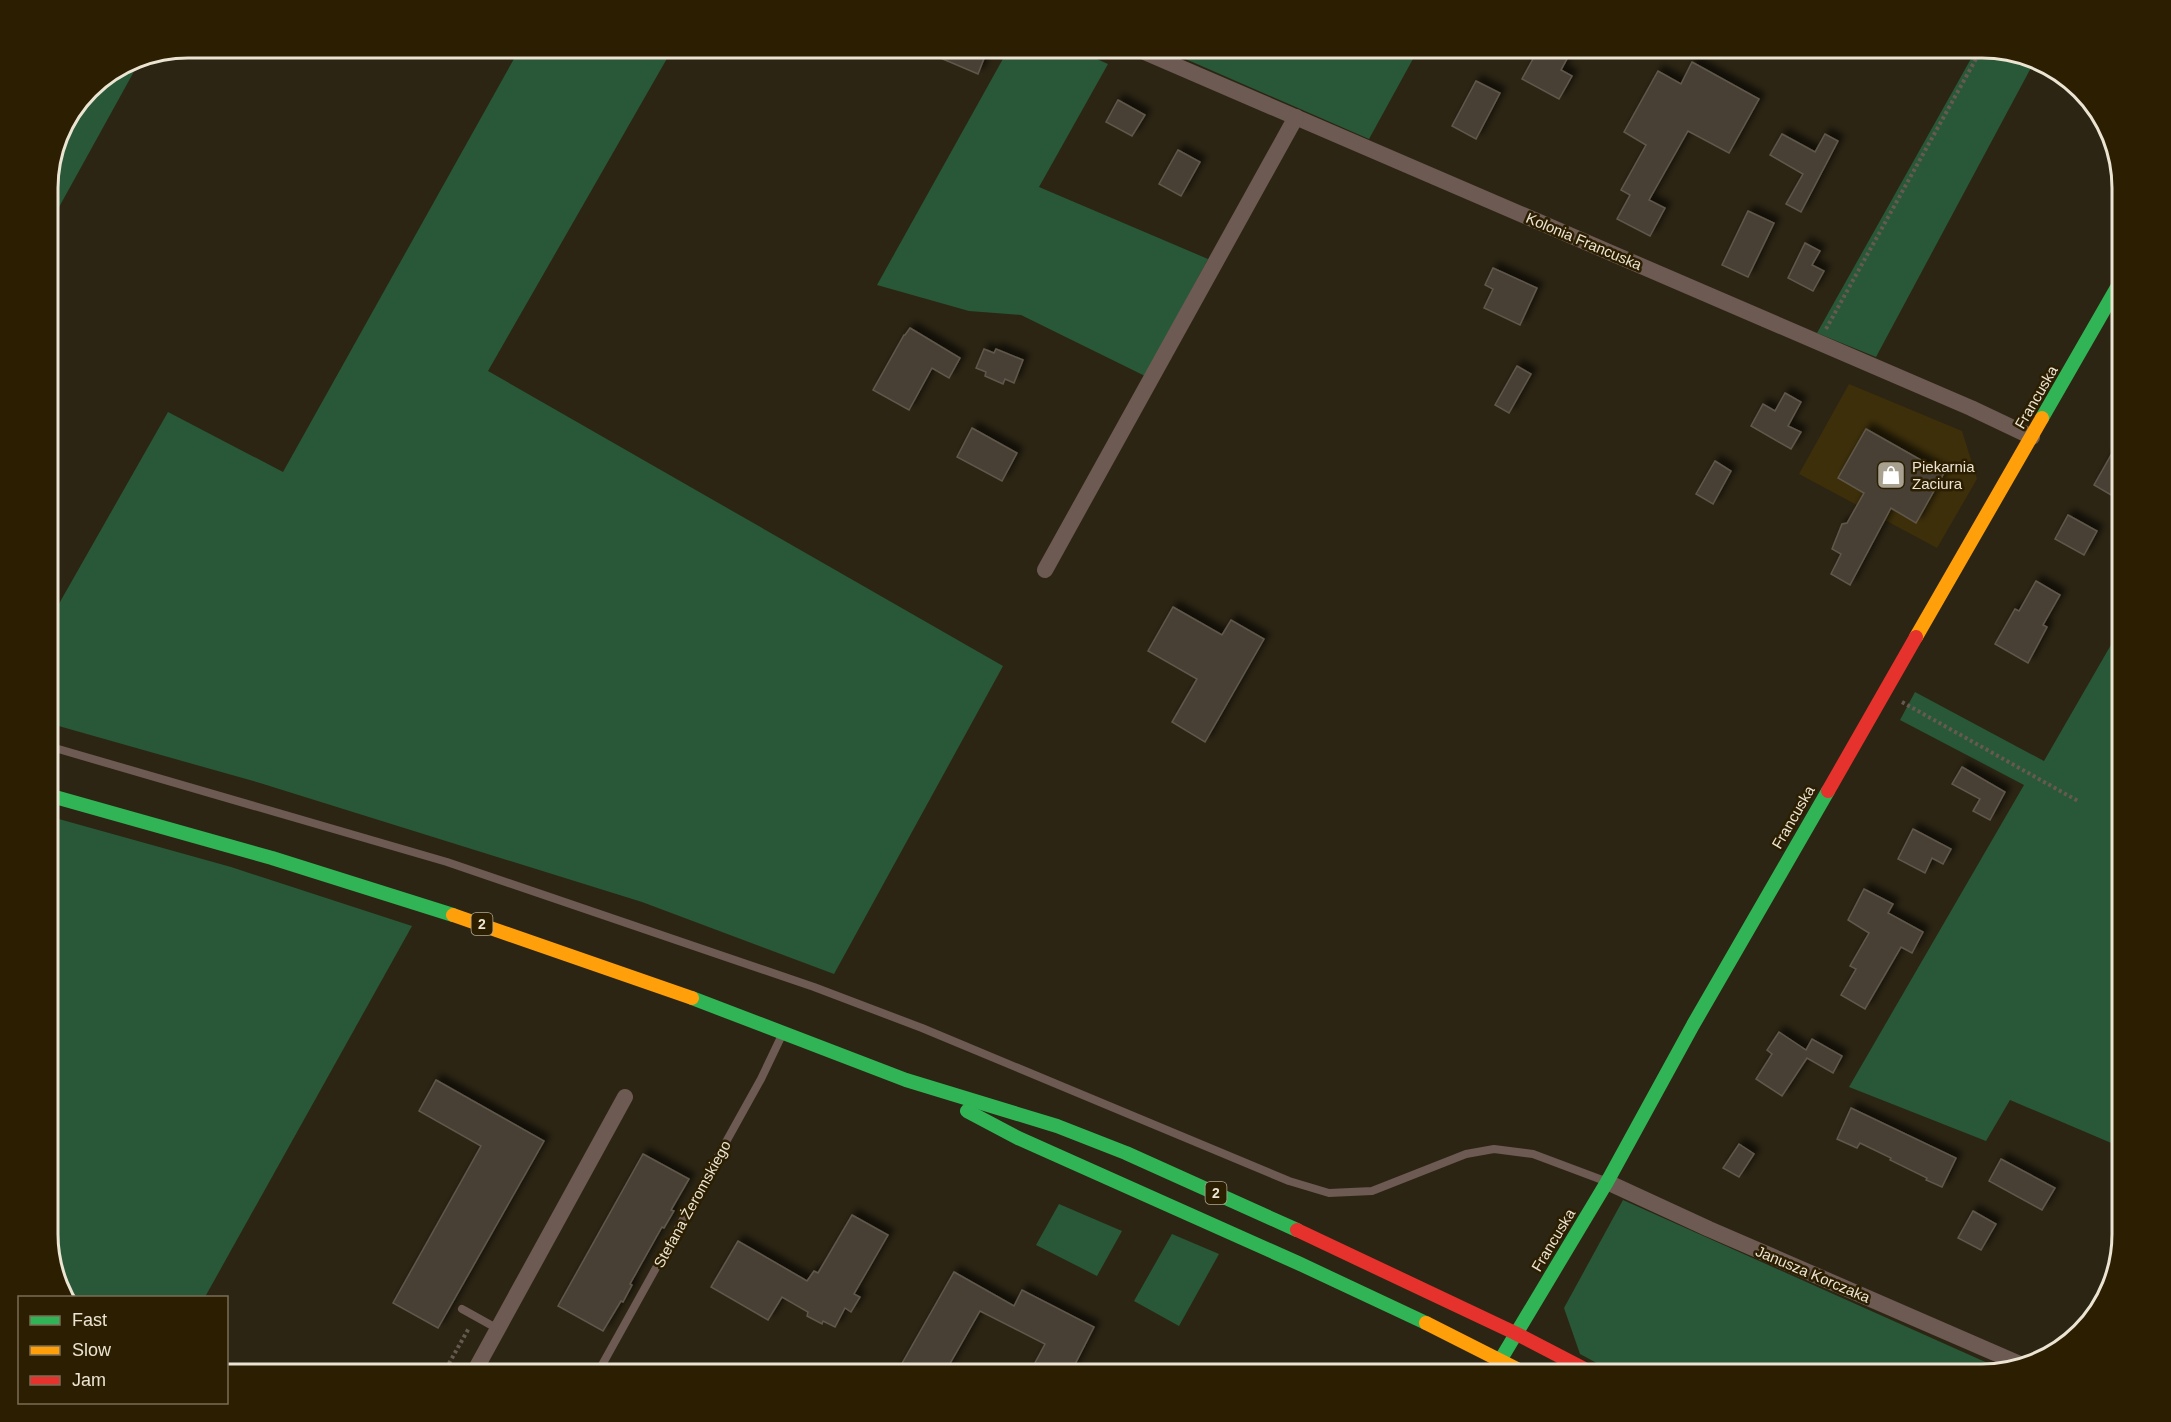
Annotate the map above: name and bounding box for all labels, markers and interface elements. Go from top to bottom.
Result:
street label: Kolonia Francuska [1523,209,1645,273]
street label: Francuska [2011,362,2061,432]
place label: Piekarnia Zaciura [1912,458,1975,492]
shop icon: Piekarnia Zaciura [1875,459,1907,491]
street label: Francuska [1768,782,1818,852]
road number: 2 [472,913,492,935]
street label: Stefana Żeromskiego [650,1138,734,1270]
road number: 2 [1206,1182,1226,1204]
street label: Francuska [1528,1205,1579,1274]
street label: Janusza Korczaka [1753,1242,1873,1306]
legend [18,1296,228,1404]
text: Fast [72,1310,107,1330]
text: Slow [72,1340,112,1360]
text: Jam [72,1370,106,1390]

